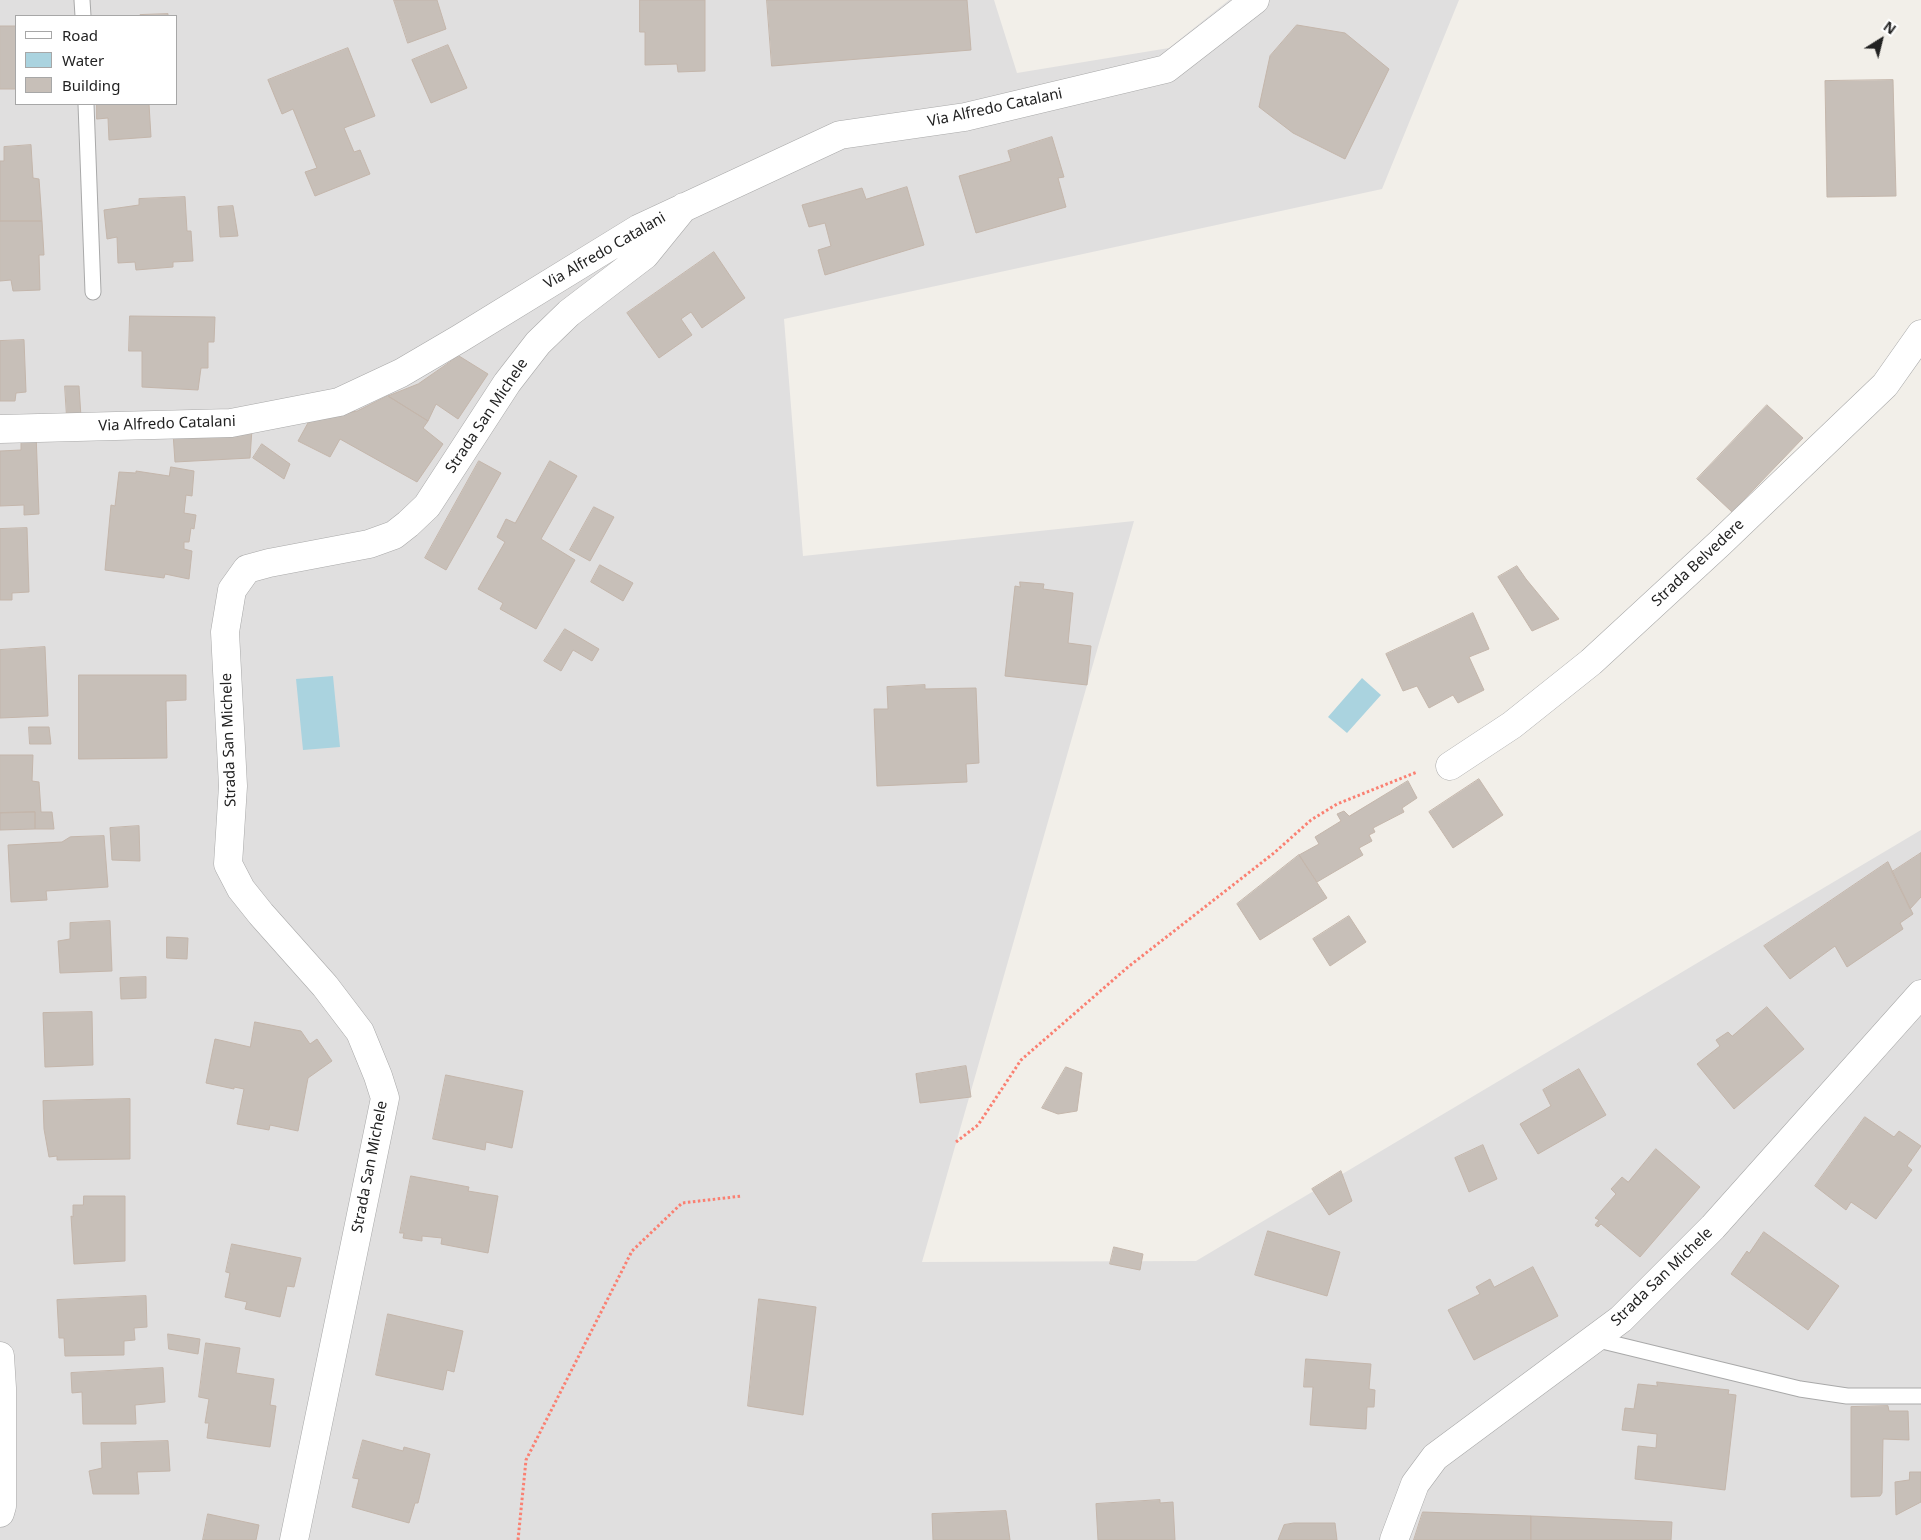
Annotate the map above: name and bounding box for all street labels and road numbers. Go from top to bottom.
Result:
street label: Via Alfredo Catalani [926,85,1064,131]
street label: Via Alfredo Catalani [541,209,669,293]
street label: Strada San Michele [442,355,532,477]
street label: Via Alfredo Catalani [98,413,236,435]
street label: Strada Belvedere [1648,516,1748,610]
street label: Strada San Michele [218,673,240,807]
street label: Strada San Michele [348,1099,392,1235]
street label: Strada San Michele [1608,1224,1716,1330]

